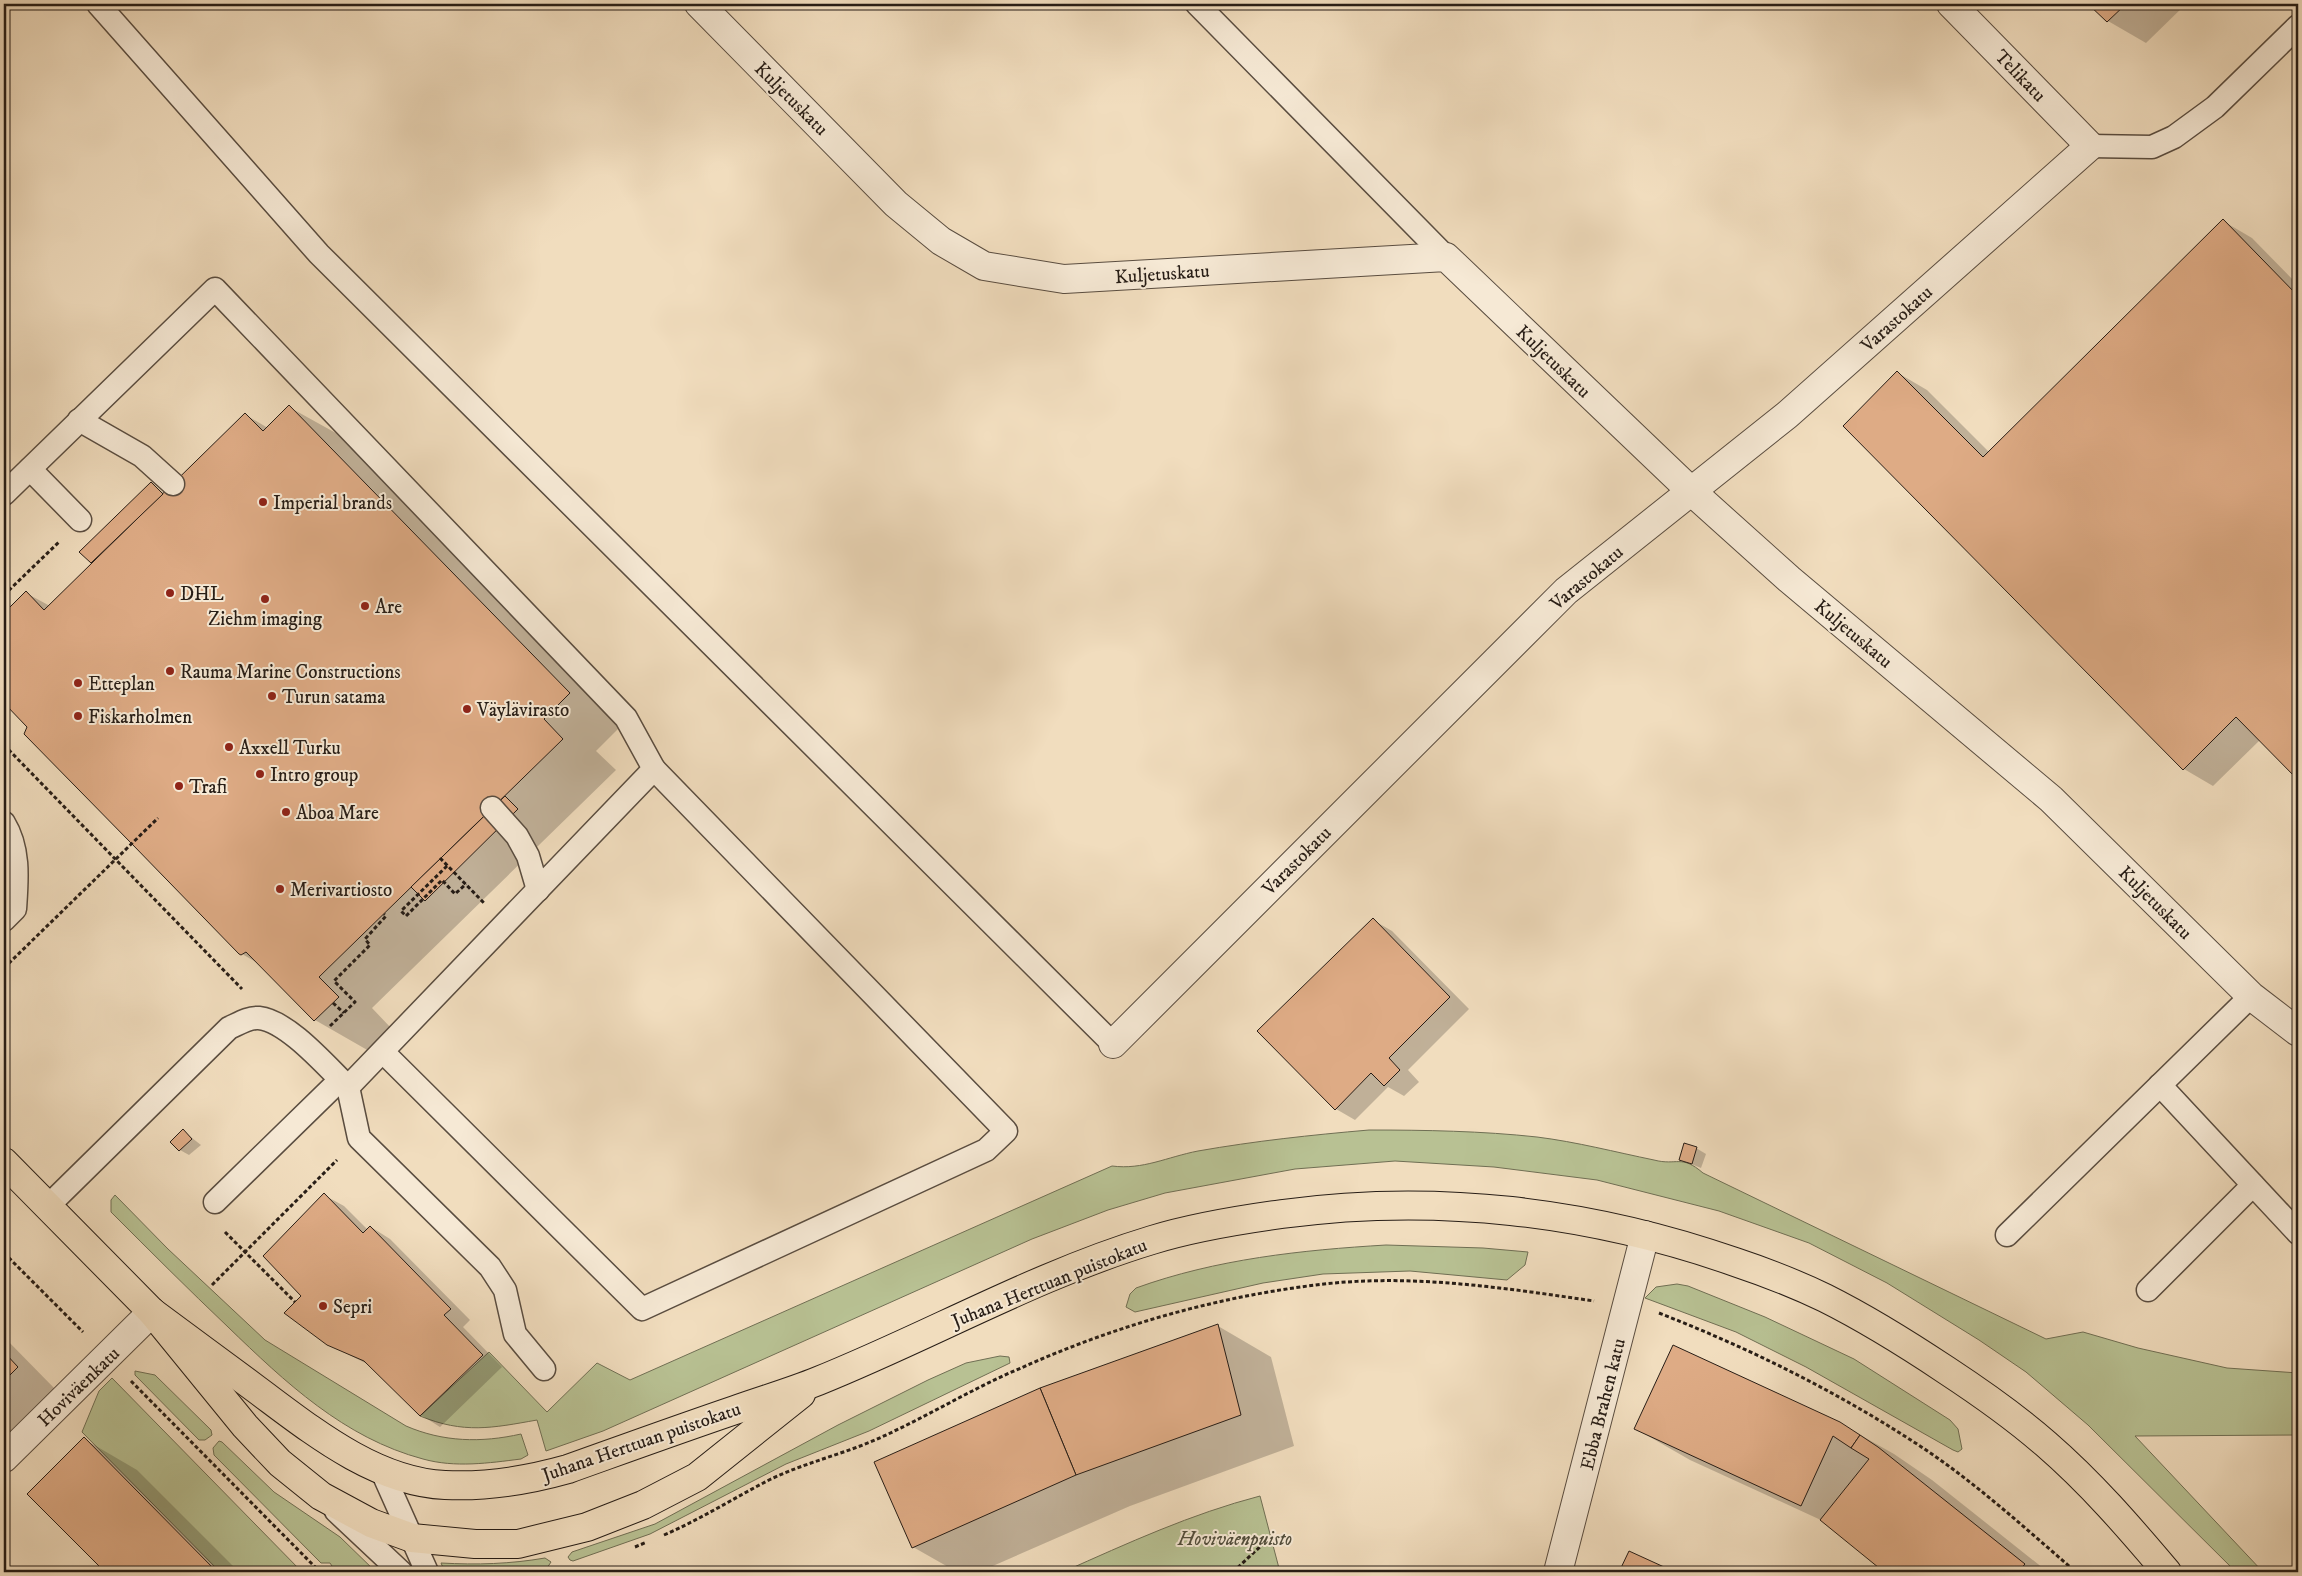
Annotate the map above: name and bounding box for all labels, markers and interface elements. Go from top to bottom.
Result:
street label: Telikatu [1990,45,2050,107]
street label: Kuljetuskatu [749,57,833,141]
street label: Kuljetuskatu [1114,260,1210,289]
street label: Varastokatu [1856,281,1938,358]
street label: Kuljetuskatu [1511,321,1595,403]
place label: Imperial brands [273,492,392,515]
marker: Imperial brands [257,496,269,508]
street label: Varastokatu [1545,541,1628,616]
place label: DHL [180,583,224,606]
marker: DHL [164,587,176,599]
marker: Ziehm imaging [259,593,271,605]
street label: Kuljetuskatu [1809,595,1897,673]
place label: Are [375,596,402,619]
marker: Are [359,600,371,612]
place label: Ziehm imaging [208,608,323,631]
place label: Rauma Marine Constructions [180,661,401,684]
marker: Rauma Marine Constructions [164,665,176,677]
place label: Etteplan [88,673,155,696]
marker: Etteplan [72,677,84,689]
place label: Turun satama [282,686,385,709]
marker: Turun satama [266,690,278,702]
place label: Väylävirasto [476,699,569,722]
marker: Väylävirasto [461,703,473,715]
place label: Fiskarholmen [88,706,192,729]
marker: Fiskarholmen [72,710,84,722]
place label: Axxell Turku [239,737,341,760]
marker: Axxell Turku [223,741,235,753]
place label: Intro group [270,764,358,787]
marker: Intro group [254,768,266,780]
place label: Trafi [189,776,228,799]
marker: Trafi [173,780,185,792]
place label: Aboa Mare [296,802,379,825]
marker: Aboa Mare [280,806,292,818]
street label: Varastokatu [1257,822,1336,901]
street label: Kuljetuskatu [2113,861,2197,945]
place label: Merivartiosto [290,879,392,902]
marker: Merivartiosto [274,883,286,895]
street label: Juhana Herttuan puistokatu [947,1234,1151,1334]
place label: Sepri [333,1296,372,1319]
marker: Sepri [317,1300,329,1312]
street label: Ebba Brahen katu [1576,1336,1631,1473]
street label: Hoviväenkatu [33,1342,125,1432]
street label: Juhana Herttuan puistokatu [537,1398,744,1488]
park label: Hoviväenpuisto [1177,1528,1292,1552]

